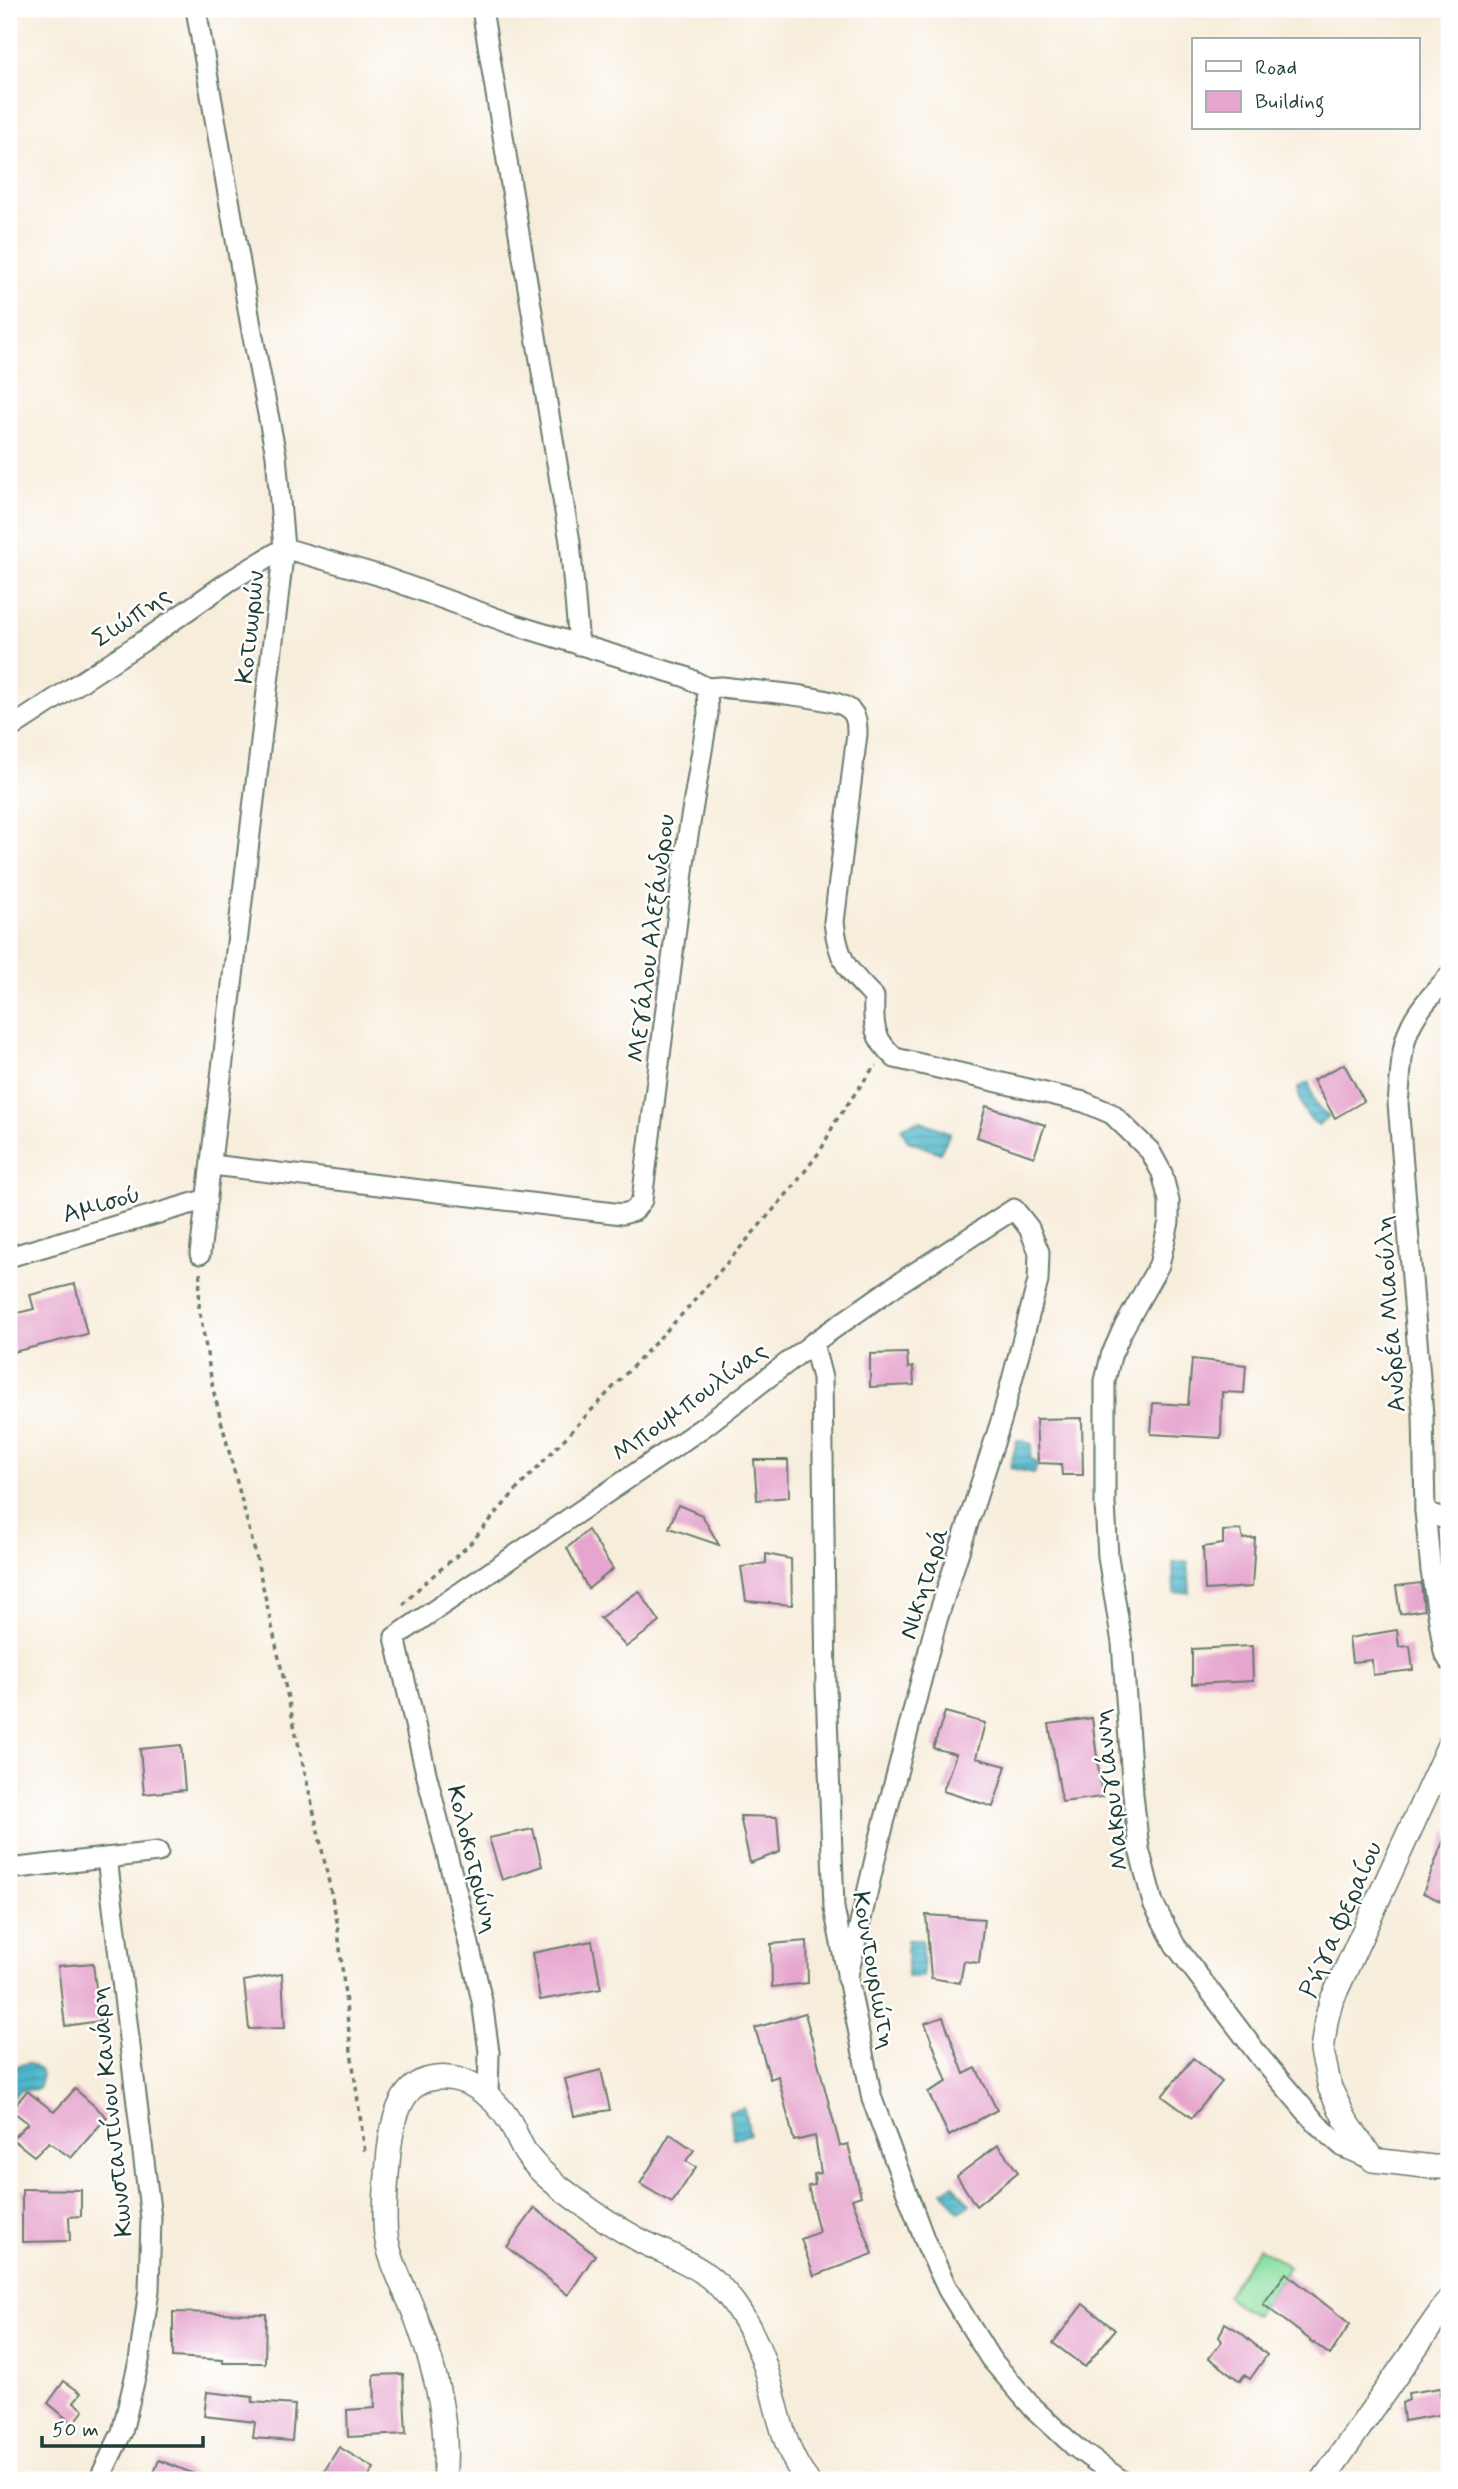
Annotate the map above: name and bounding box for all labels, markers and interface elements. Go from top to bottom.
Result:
legend [1192,38,1420,130]
text: Road [1255,54,1297,82]
text: Building [1255,88,1325,118]
street label: Κοτυωρών [228,569,274,686]
street label: Σιώπης [86,579,178,656]
street label: Μεγάλου Αλεξάνδρου [620,812,684,1064]
street label: Αμισού [58,1178,145,1232]
street label: Ανδρέα Μιαούλη [1367,1214,1415,1414]
street label: Μπουμπουλίνας [606,1335,775,1471]
street label: Νικηταρά [892,1523,958,1644]
street label: Μακρυγιάννη [1085,1707,1139,1873]
street label: Κολοκοτρώνη [437,1782,507,1937]
street label: Ρήγα Φεραίου [1292,1836,1391,2003]
street label: Κουντουριώτη [842,1889,904,2052]
street label: Κωνσταντίνου Κανάρη [82,1985,142,2239]
scale bar [42,2405,203,2449]
text: 50 m [52,2416,99,2444]

